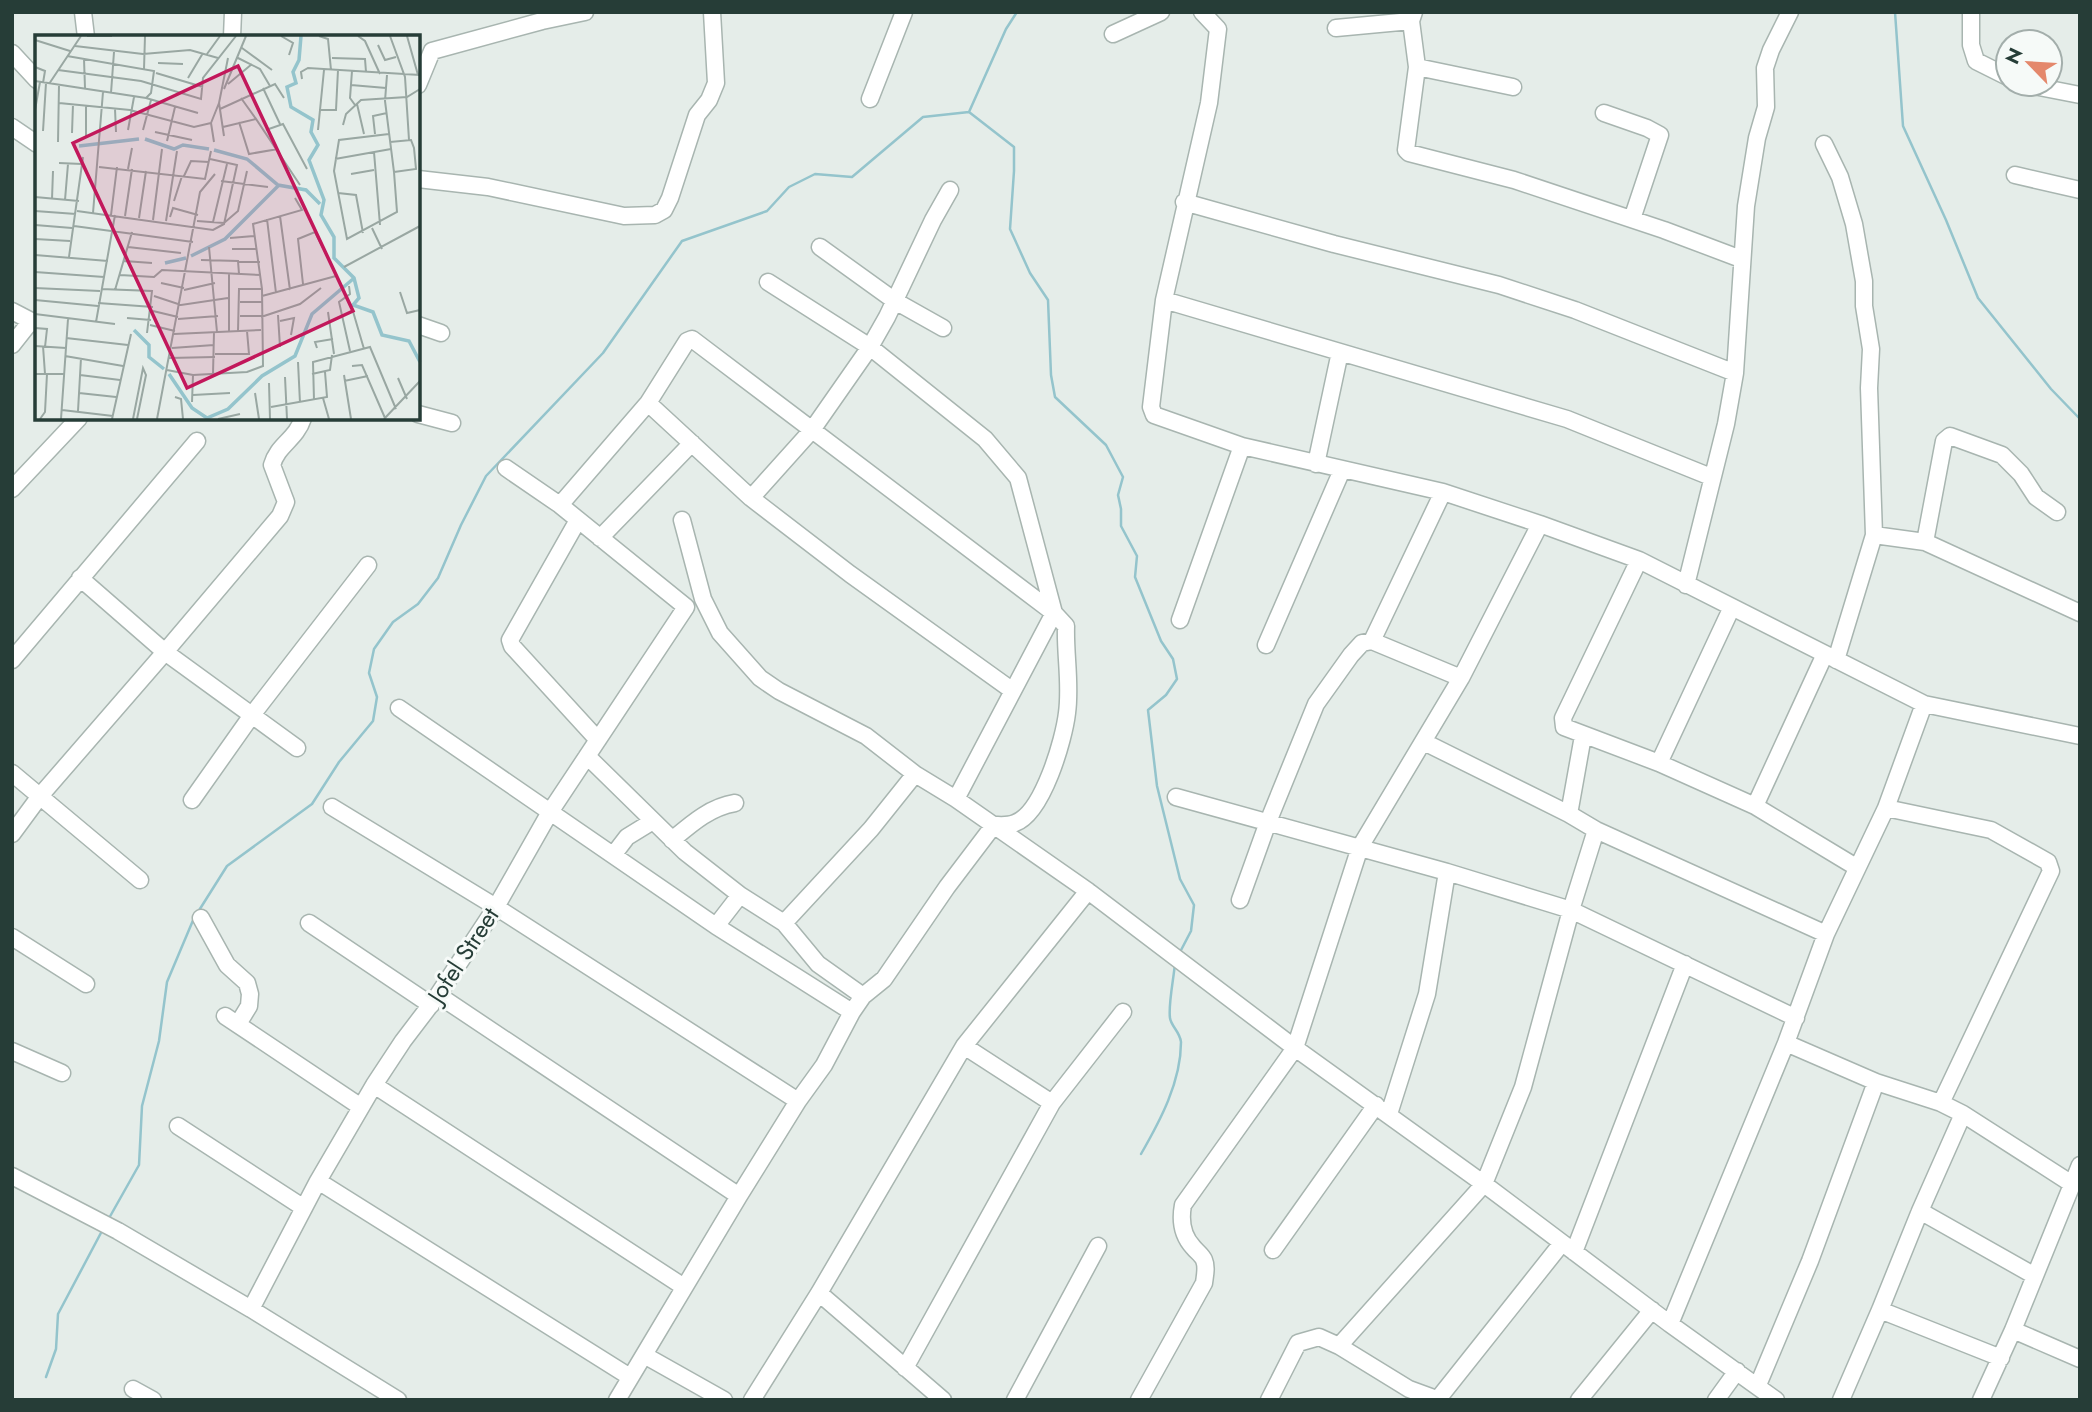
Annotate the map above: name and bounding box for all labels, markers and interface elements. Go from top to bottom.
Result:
north arrow [1994,28,2064,98]
inset map [35,35,420,420]
text: N [1999,43,2029,69]
street label: Jofel Street [417,900,507,1012]

